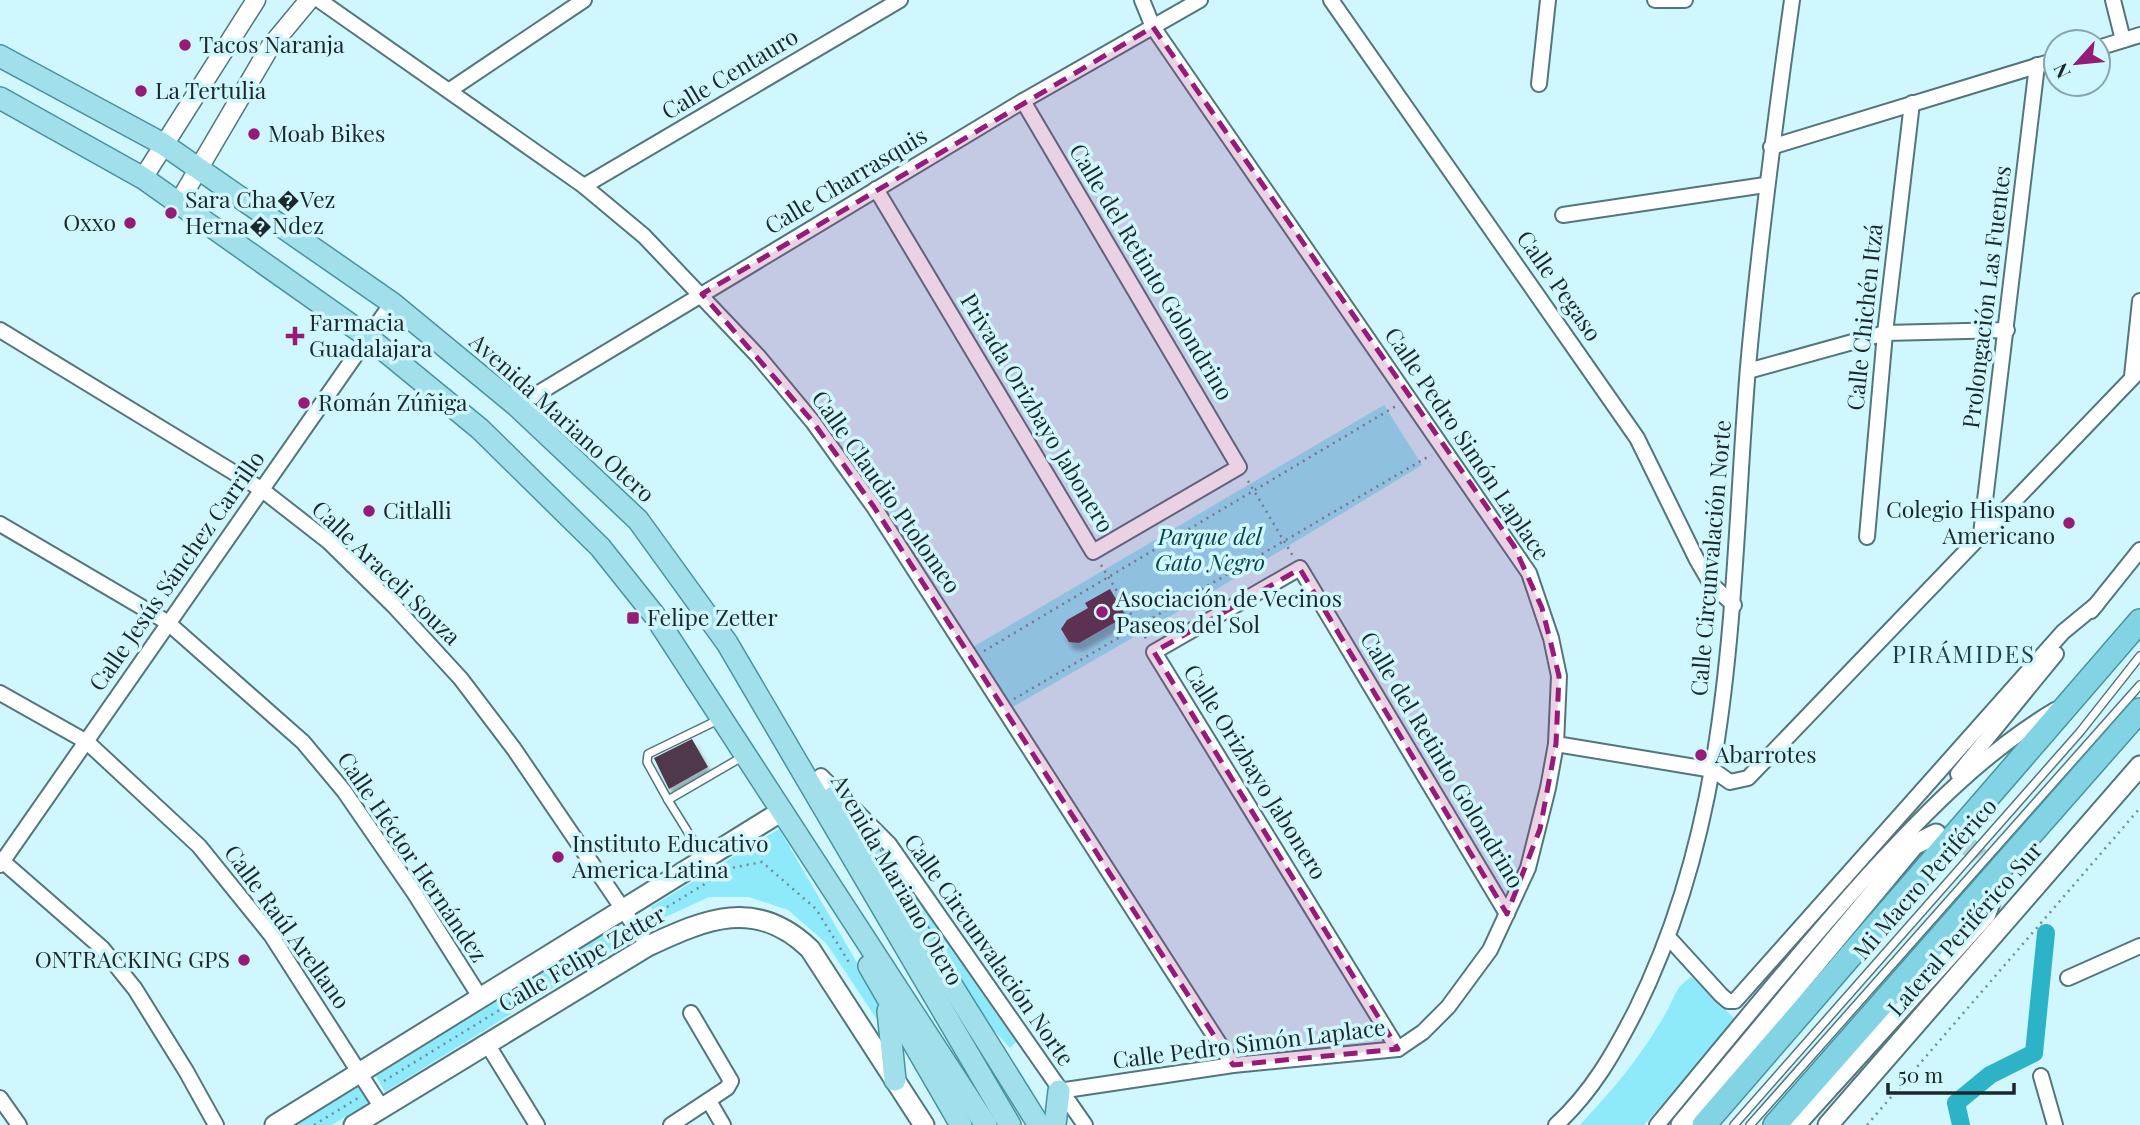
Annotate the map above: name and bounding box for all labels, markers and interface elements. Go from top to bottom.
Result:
street label: Calle Centauro [655,20,803,126]
place label: Tacos Naranja [199,28,345,59]
north arrow [2042,28,2112,98]
marker: Tacos Naranja [177,37,193,53]
text: N [2046,59,2076,83]
place label: La Tertulia [155,74,267,105]
marker: La Tertulia [133,83,149,99]
place label: Moab Bikes [268,117,385,148]
street label: Calle Charrasquis [758,119,932,240]
marker: Moab Bikes [246,126,262,142]
street label: Calle del Retinto Golondrino [1063,137,1241,405]
street label: Prolongación Las Fuentes [1954,164,2017,430]
place label: Sara Cha�Vez Herna�Ndez [185,183,336,240]
marker: Sara Cha�Vez Herna�Ndez [163,205,179,221]
place label: Oxxo [63,206,116,237]
marker: Oxxo [122,215,138,231]
street label: Calle Chichén Itzá [1838,221,1889,412]
street label: Calle Pegaso [1511,224,1610,347]
street label: Privada Orizbayo Jabonero [954,287,1122,538]
place label: Farmacia Guadalajara [309,306,433,363]
street label: Calle Pedro Simón Laplace [1379,321,1558,566]
street label: Avenida Mariano Otero [463,325,662,508]
marker: Farmacia Guadalajara [287,328,303,344]
street label: Calle Claudio Ptolomeo [805,384,969,599]
place label: Román Zúñiga [318,386,468,417]
marker: Román Zúñiga [296,395,312,411]
street label: Calle Circunvalación Norte [1682,419,1737,697]
street label: Calle Jesús Sánchez Carrillo [81,444,271,696]
street label: Calle Araceli Souza [306,493,469,651]
place label: Colegio Hispano Americano [1886,493,2055,550]
place label: Citlalli [383,494,452,525]
marker: Citlalli [361,503,377,519]
marker: Colegio Hispano Americano [2061,515,2077,531]
park label: Parque del Gato Negro [1155,520,1265,577]
place label: Asociación de Vecinos Paseos del Sol [1115,582,1342,639]
place label: Felipe Zetter [647,601,778,632]
marker: Asociación de Vecinos Paseos del Sol [1094,604,1110,620]
marker: Felipe Zetter [625,610,641,626]
street label: Calle del Retinto Golondrino [1354,625,1532,893]
district label: PIRÁMIDES [1892,637,2036,669]
street label: Calle Orizbayo Jabonero [1177,658,1335,885]
place label: Abarrotes [1714,738,1817,769]
street label: Calle Héctor Hernández [331,745,495,967]
marker: Abarrotes [1693,747,1709,763]
street label: Avenida Mariano Otero [825,767,971,990]
street label: Mi Macro Periférico [1845,791,2003,965]
place label: Instituto Educativo America Latina [571,827,769,884]
street label: Calle Circunvalación Norte [898,827,1082,1071]
street label: Lateral Periférico Sur [1879,834,2048,1022]
street label: Calle Raúl Arellano [218,838,358,1014]
marker: Instituto Educativo America Latina [550,849,566,865]
street label: Calle Felipe Zetter [492,897,671,1018]
place label: ONTRACKING GPS [35,943,230,974]
marker: ONTRACKING GPS [236,952,252,968]
street label: Calle Pedro Simón Laplace [1111,1010,1387,1075]
scale bar [1888,1052,2014,1096]
text: 50 m [1898,1060,1944,1088]

